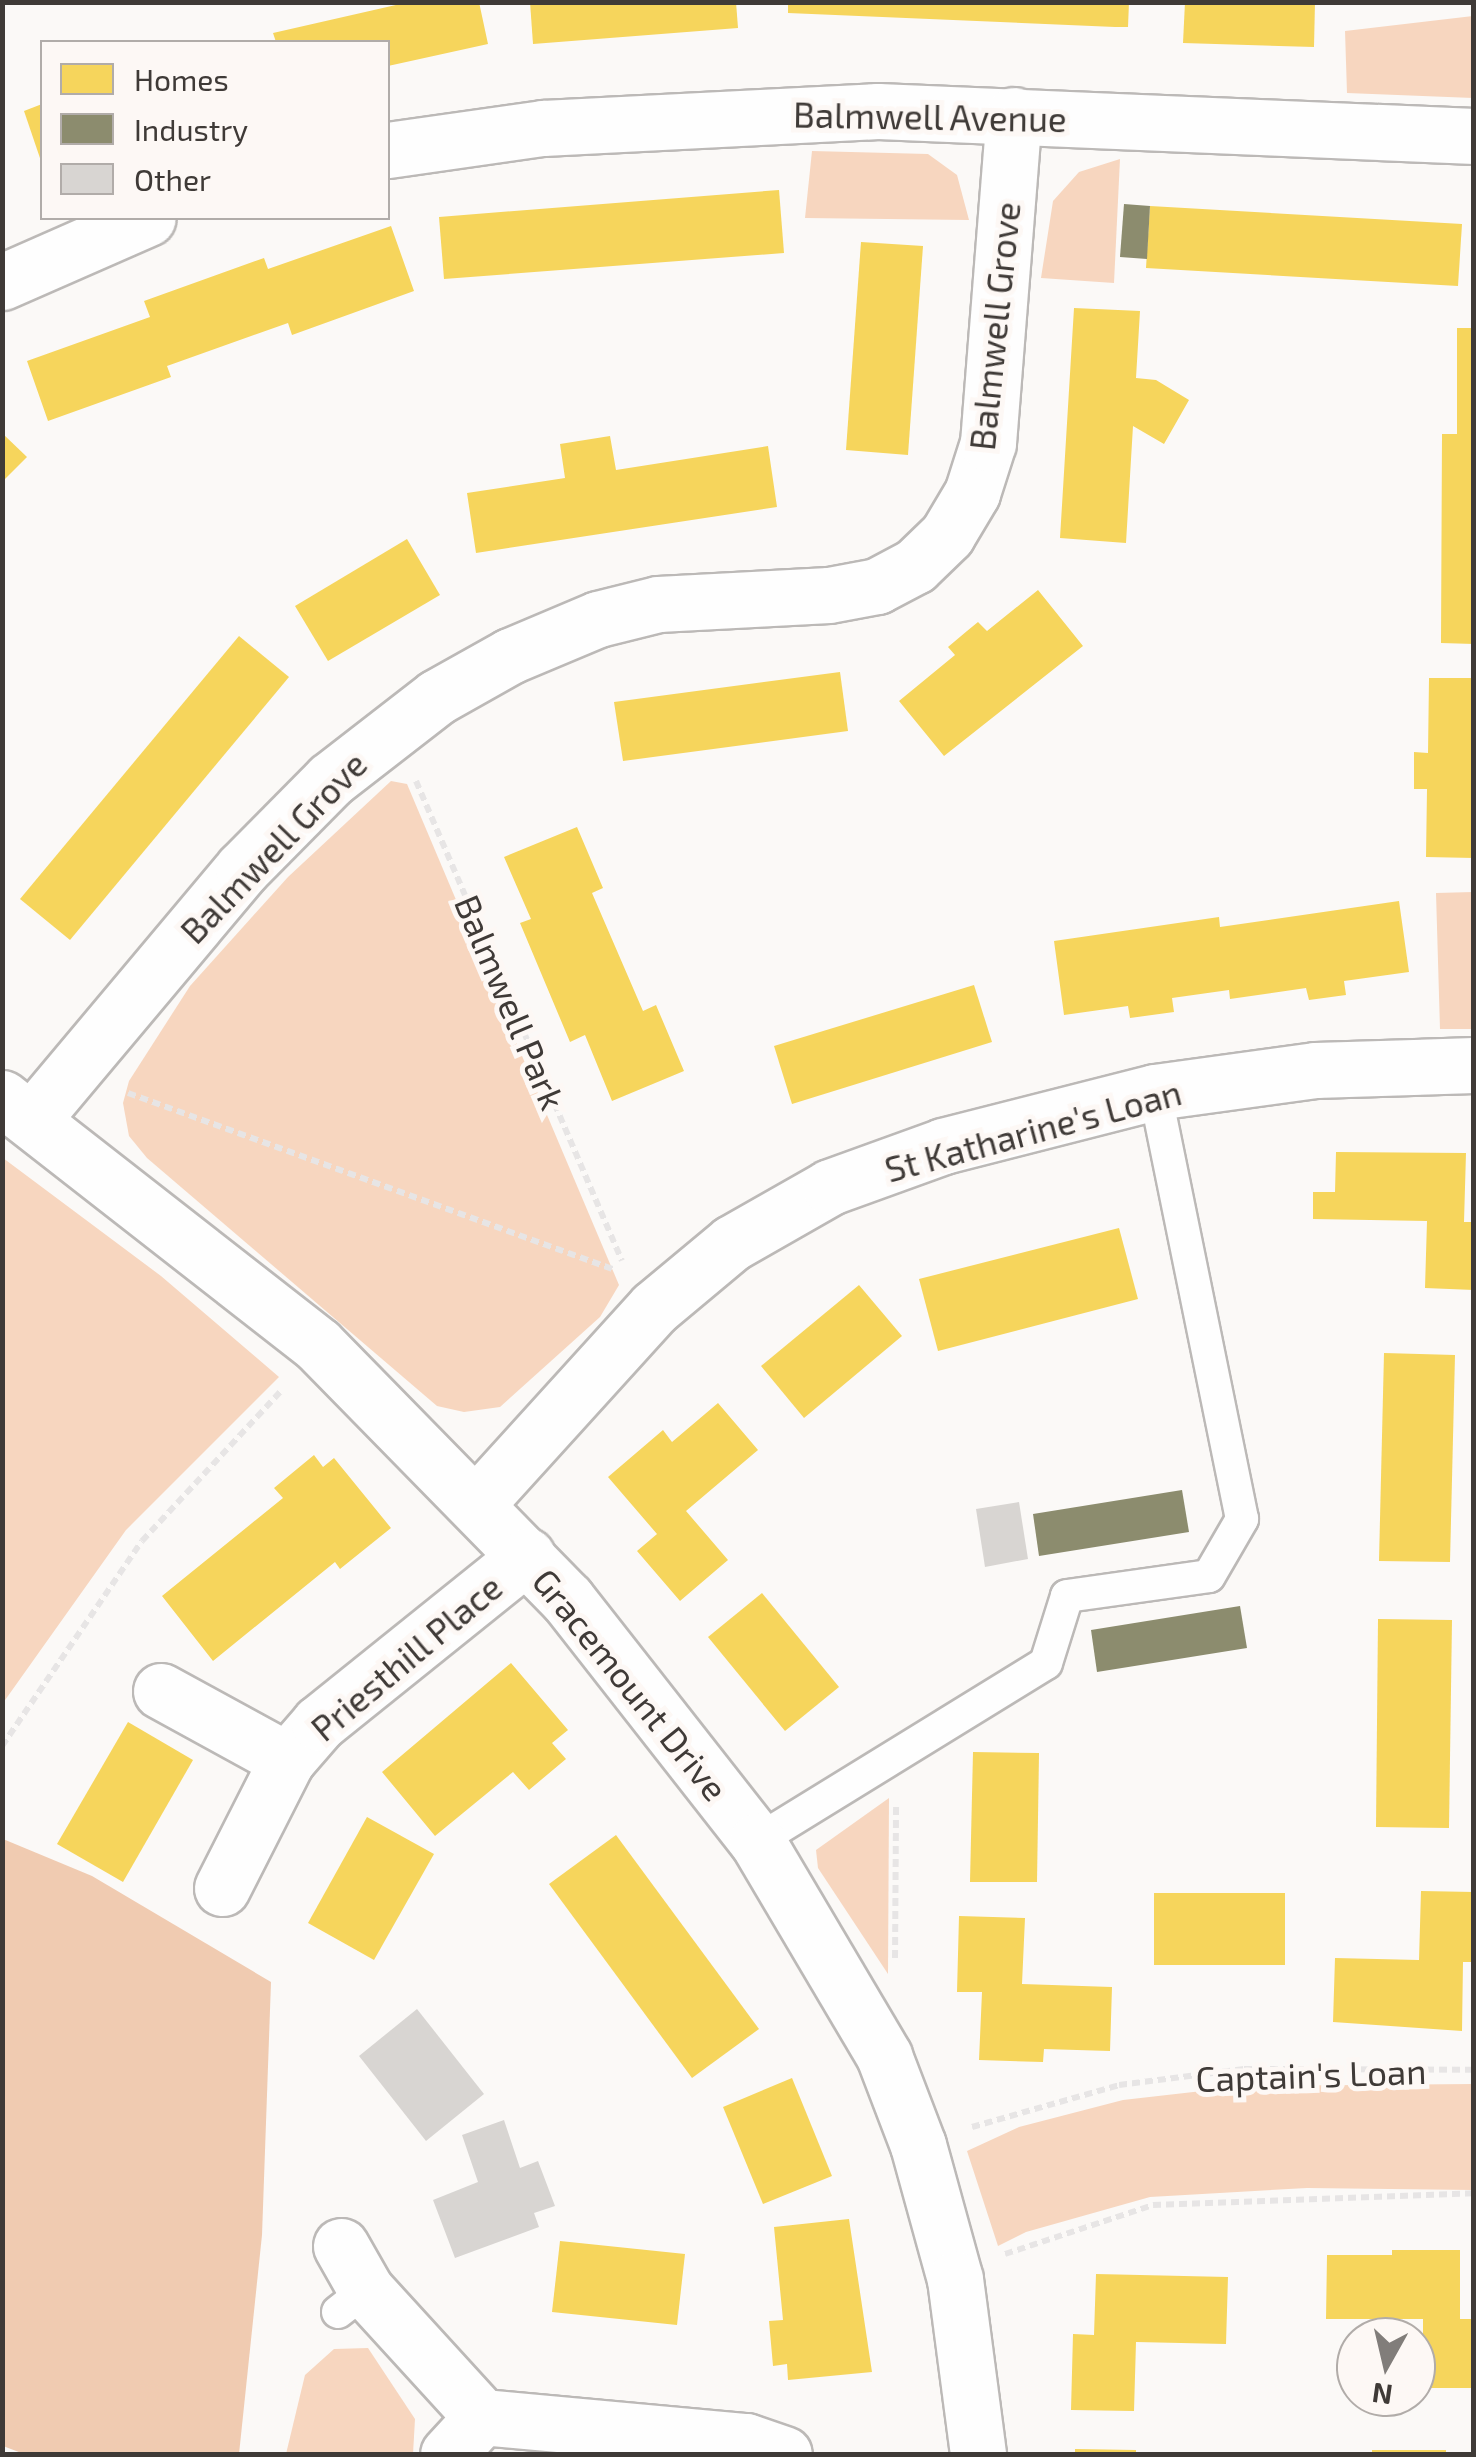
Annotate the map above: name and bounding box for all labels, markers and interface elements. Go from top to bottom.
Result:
legend [40,40,390,220]
text: Homes [134,61,229,97]
street label: Balmwell Avenue [792,93,1068,139]
text: Industry [134,111,248,147]
text: Other [134,161,211,197]
street label: Balmwell Grove [960,199,1028,453]
street label: Balmwell Grove [171,742,375,952]
street label: Balmwell Park [447,888,575,1116]
street label: St Katharine's Loan [880,1070,1186,1190]
street label: Gracemount Drive [525,1560,737,1808]
street label: Priesthill Place [302,1565,510,1749]
street label: Captain's Loan [1195,2049,1427,2099]
north arrow [1336,2317,1436,2417]
text: N [1370,2376,1394,2413]

